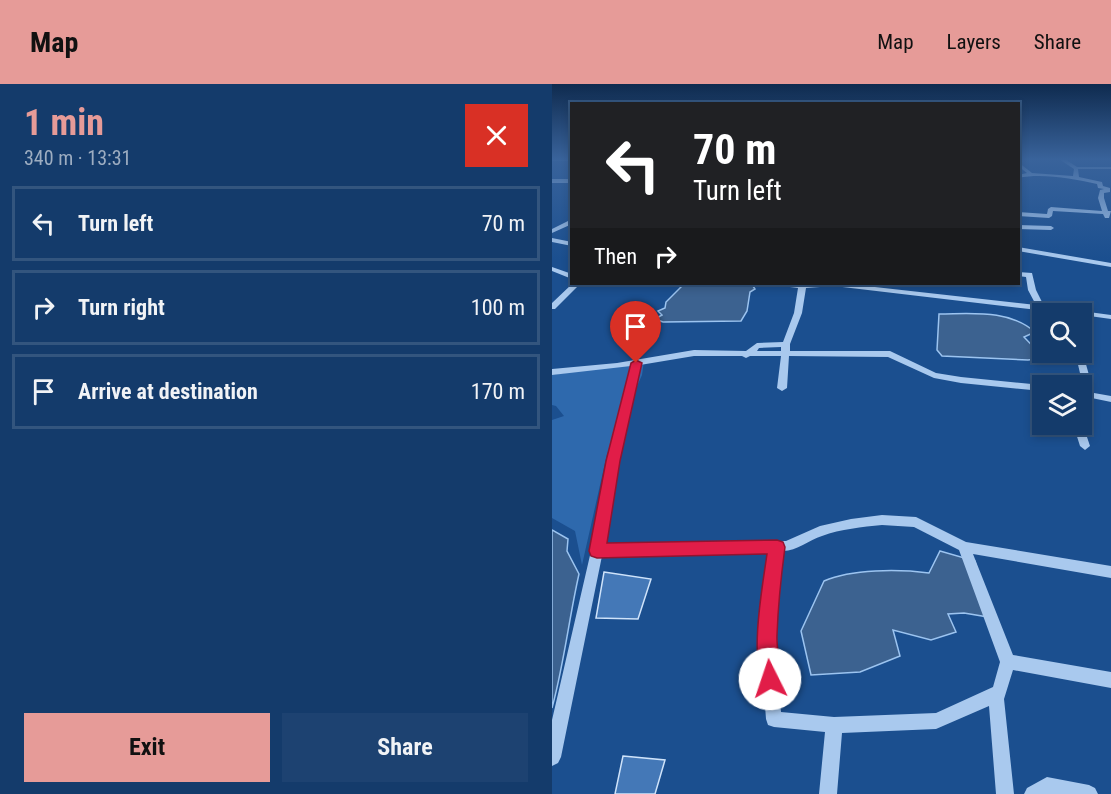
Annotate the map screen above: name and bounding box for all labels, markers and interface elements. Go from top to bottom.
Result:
text: Map [30,26,78,59]
text: Map [877,30,914,54]
text: Layers [947,30,1001,54]
text: Share [1034,30,1081,54]
text: 1 min [24,102,104,144]
button: close [465,104,528,167]
text: 70 m [693,125,776,174]
icon: left [594,126,672,204]
text: 340 m · 13:31 [24,146,131,170]
text: Turn left [693,175,782,207]
icon: left [27,207,60,240]
text: Turn left [78,211,153,236]
text: 70 m [482,211,525,236]
icon: right [649,240,682,273]
text: Then [594,244,637,269]
icon: right [27,291,60,324]
text: Turn right [78,295,165,320]
text: 100 m [471,295,525,320]
pin [610,301,661,363]
map controls [1032,303,1092,435]
button: search [1032,303,1092,363]
icon: arrive [619,310,652,343]
icon: arrive [27,375,60,408]
button: layers [1032,375,1092,435]
text: Arrive at destination [78,379,258,404]
text: 170 m [471,379,525,404]
position arrow [738,647,802,711]
button: Exit [24,713,270,782]
button: Share [282,713,528,782]

